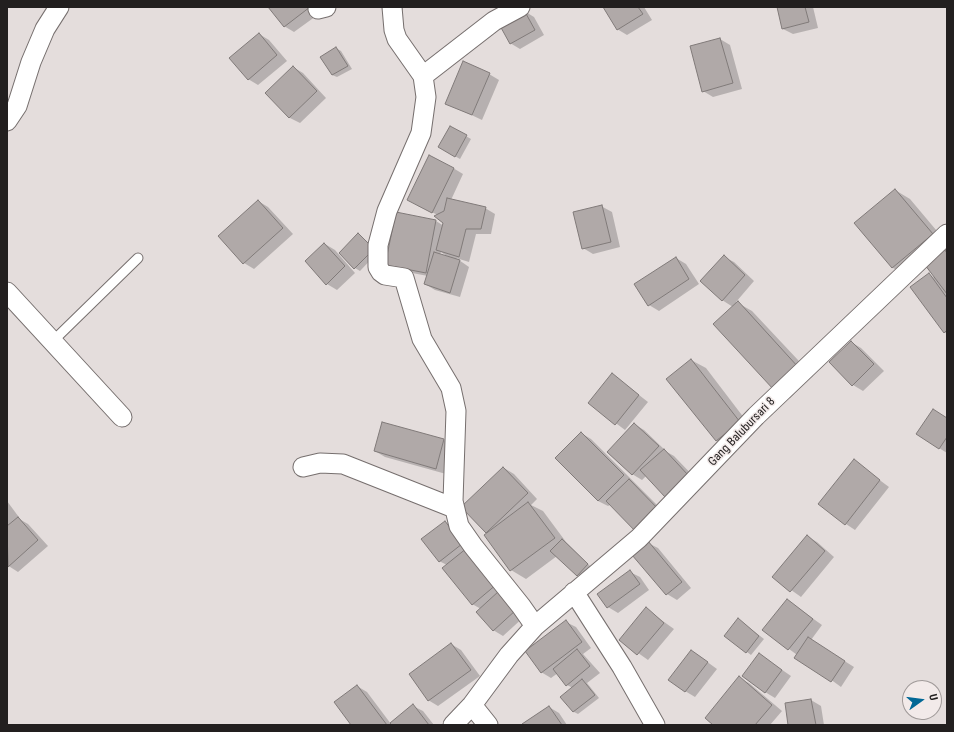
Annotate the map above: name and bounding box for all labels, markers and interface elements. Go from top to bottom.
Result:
street label: Gang Balubursari 8 [706,395,778,469]
north arrow [902,680,942,720]
text: U [926,693,940,702]

